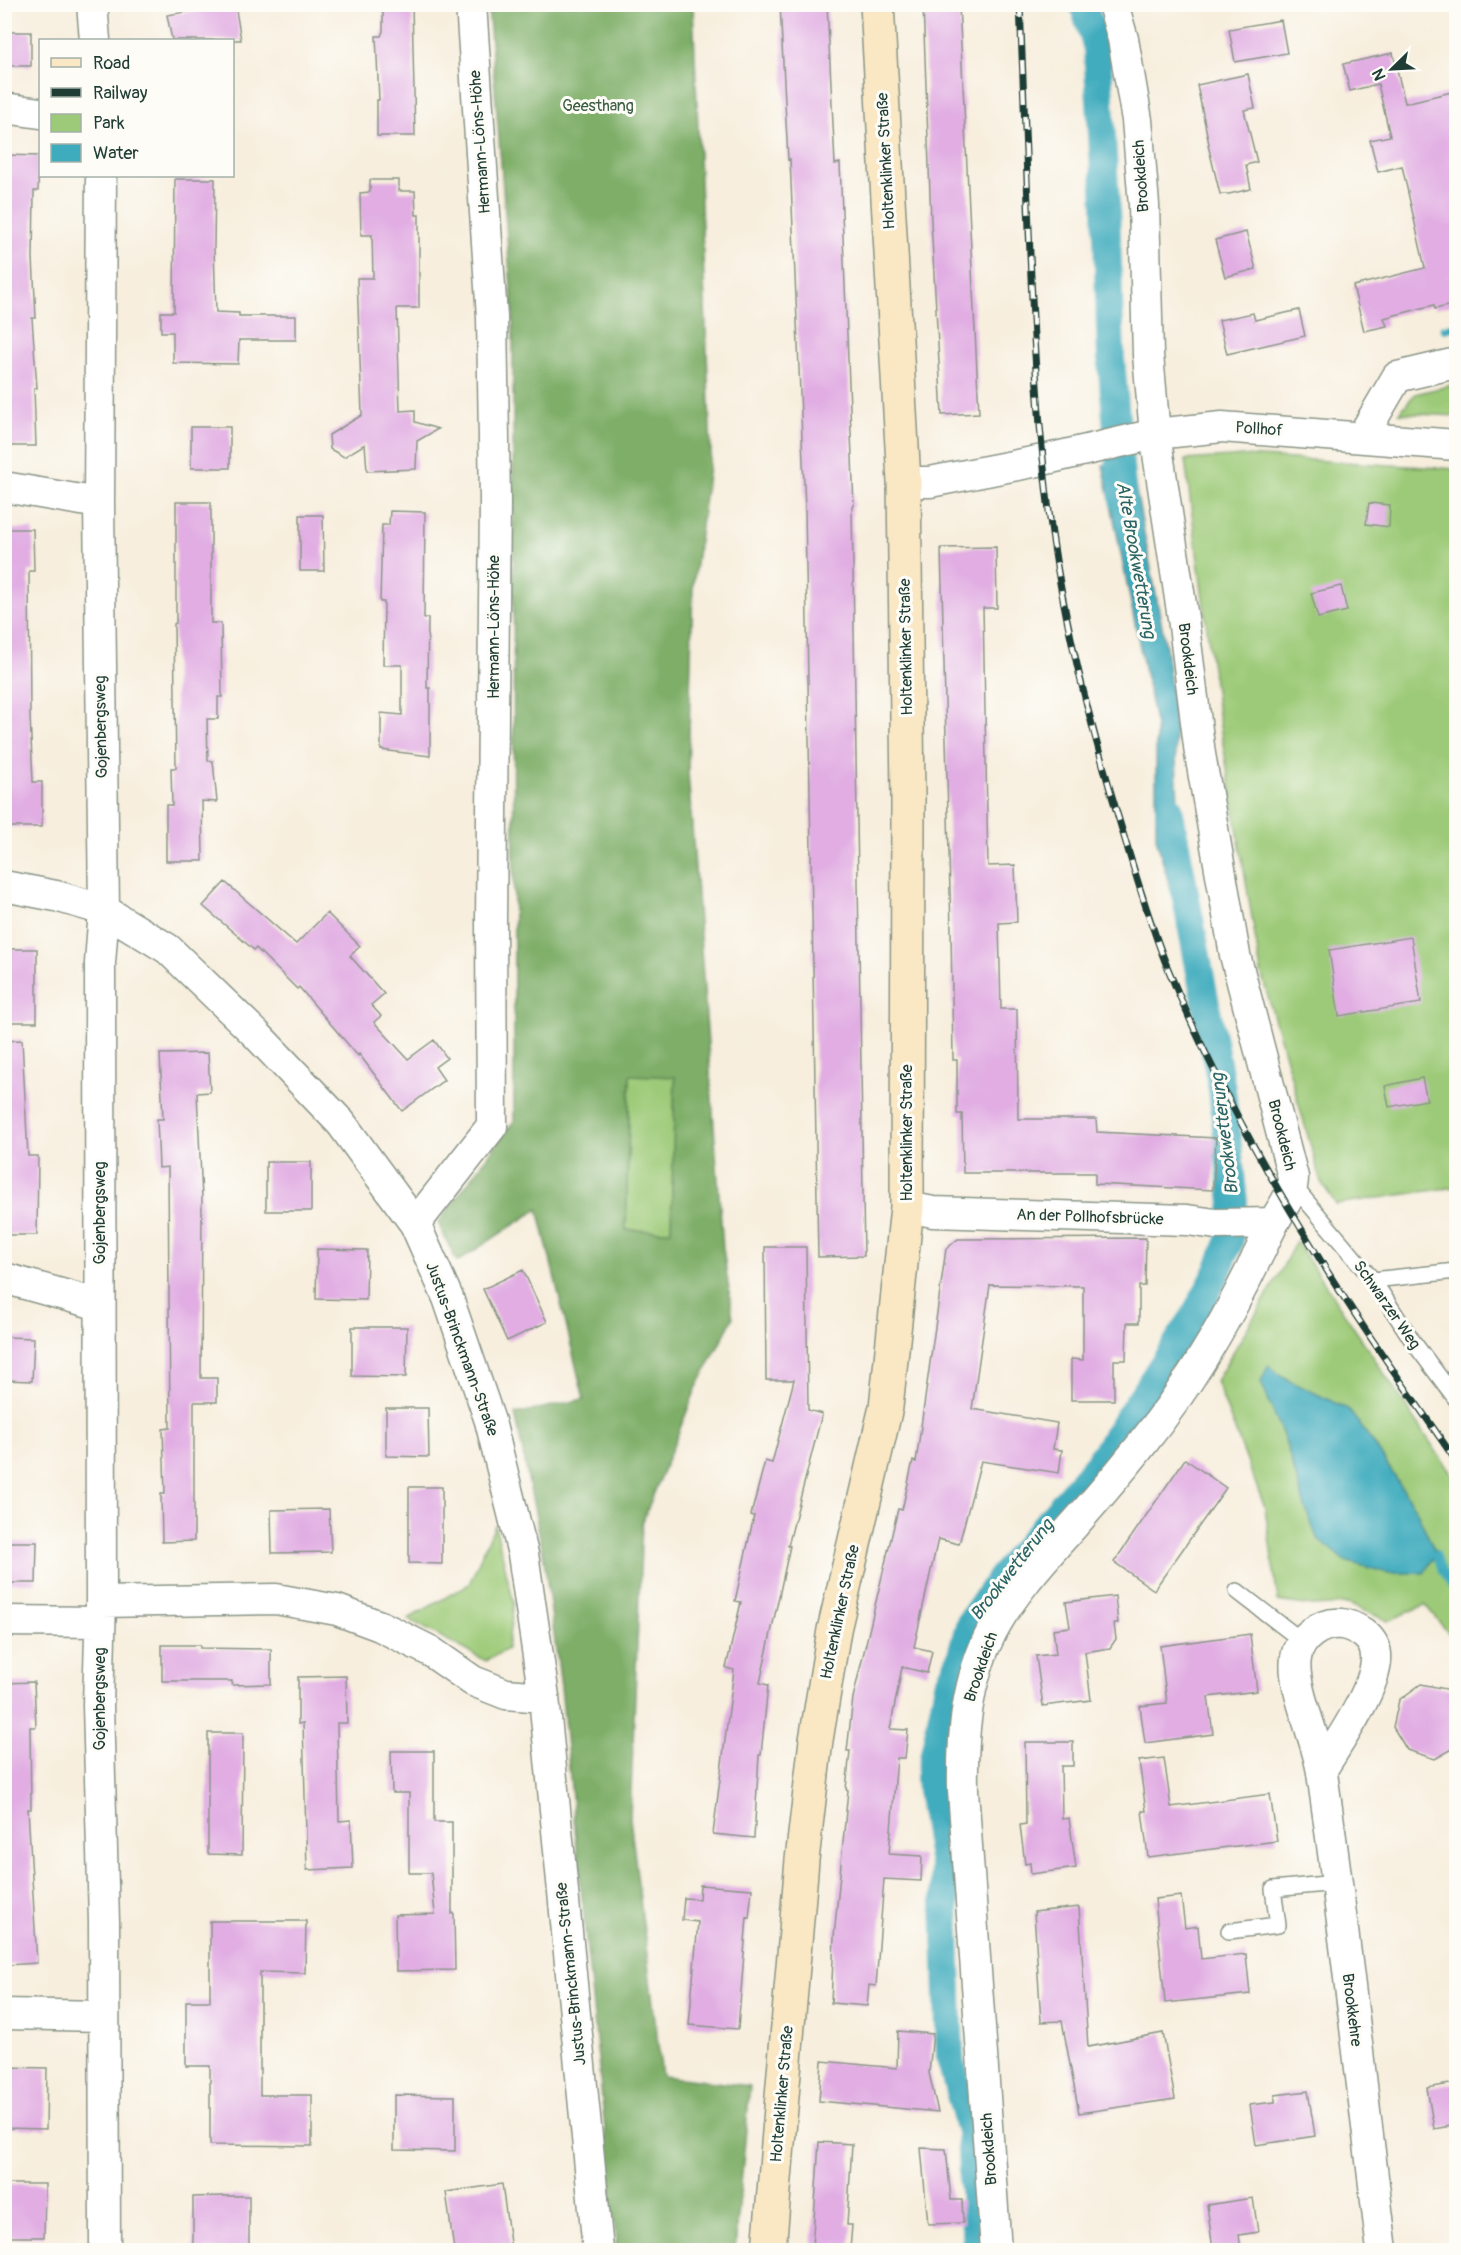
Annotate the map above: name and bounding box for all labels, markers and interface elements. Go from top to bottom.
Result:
legend [39,39,234,177]
north arrow [1362,39,1422,99]
text: Road [93,52,130,75]
text: N [1368,66,1391,84]
street label: Hermann-Löns-Höhe [465,69,495,214]
text: Railway [93,82,148,105]
street label: Holtenklinker Straße [872,92,900,230]
park label: Geesthang [562,96,634,116]
text: Park [93,112,125,135]
street label: Brookdeich [1128,139,1154,213]
text: Water [93,142,139,165]
street label: Pollhof [1235,417,1284,441]
water label: Alte Brookwetterung [1111,480,1161,642]
street label: Hermann-Löns-Höhe [484,555,504,699]
street label: Holtenklinker Straße [895,578,917,716]
street label: Brookdeich [1174,622,1202,696]
street label: Gojenbergsweg [90,675,112,779]
street label: Holtenklinker Straße [897,1064,917,1202]
water label: Brookwetterung [1206,1070,1244,1196]
street label: Brookdeich [1264,1097,1300,1173]
street label: Gojenbergsweg [90,1162,110,1264]
street label: An der Pollhofsbrücke [1016,1204,1164,1230]
street label: Schwarzer Weg [1349,1257,1425,1353]
street label: Justus-Brinckmann-Straße [421,1259,503,1439]
water label: Brookwetterung [965,1513,1060,1625]
street label: Holtenklinker Straße [816,1543,864,1681]
street label: Brookdeich [960,1629,1002,1705]
street label: Gojenbergsweg [90,1648,110,1750]
street label: Justus-Brinckmann-Straße [551,1881,591,2067]
street label: Brookkehre [1338,1972,1366,2048]
street label: Holtenklinker Straße [766,2025,798,2163]
street label: Brookdeich [976,2112,1002,2186]

